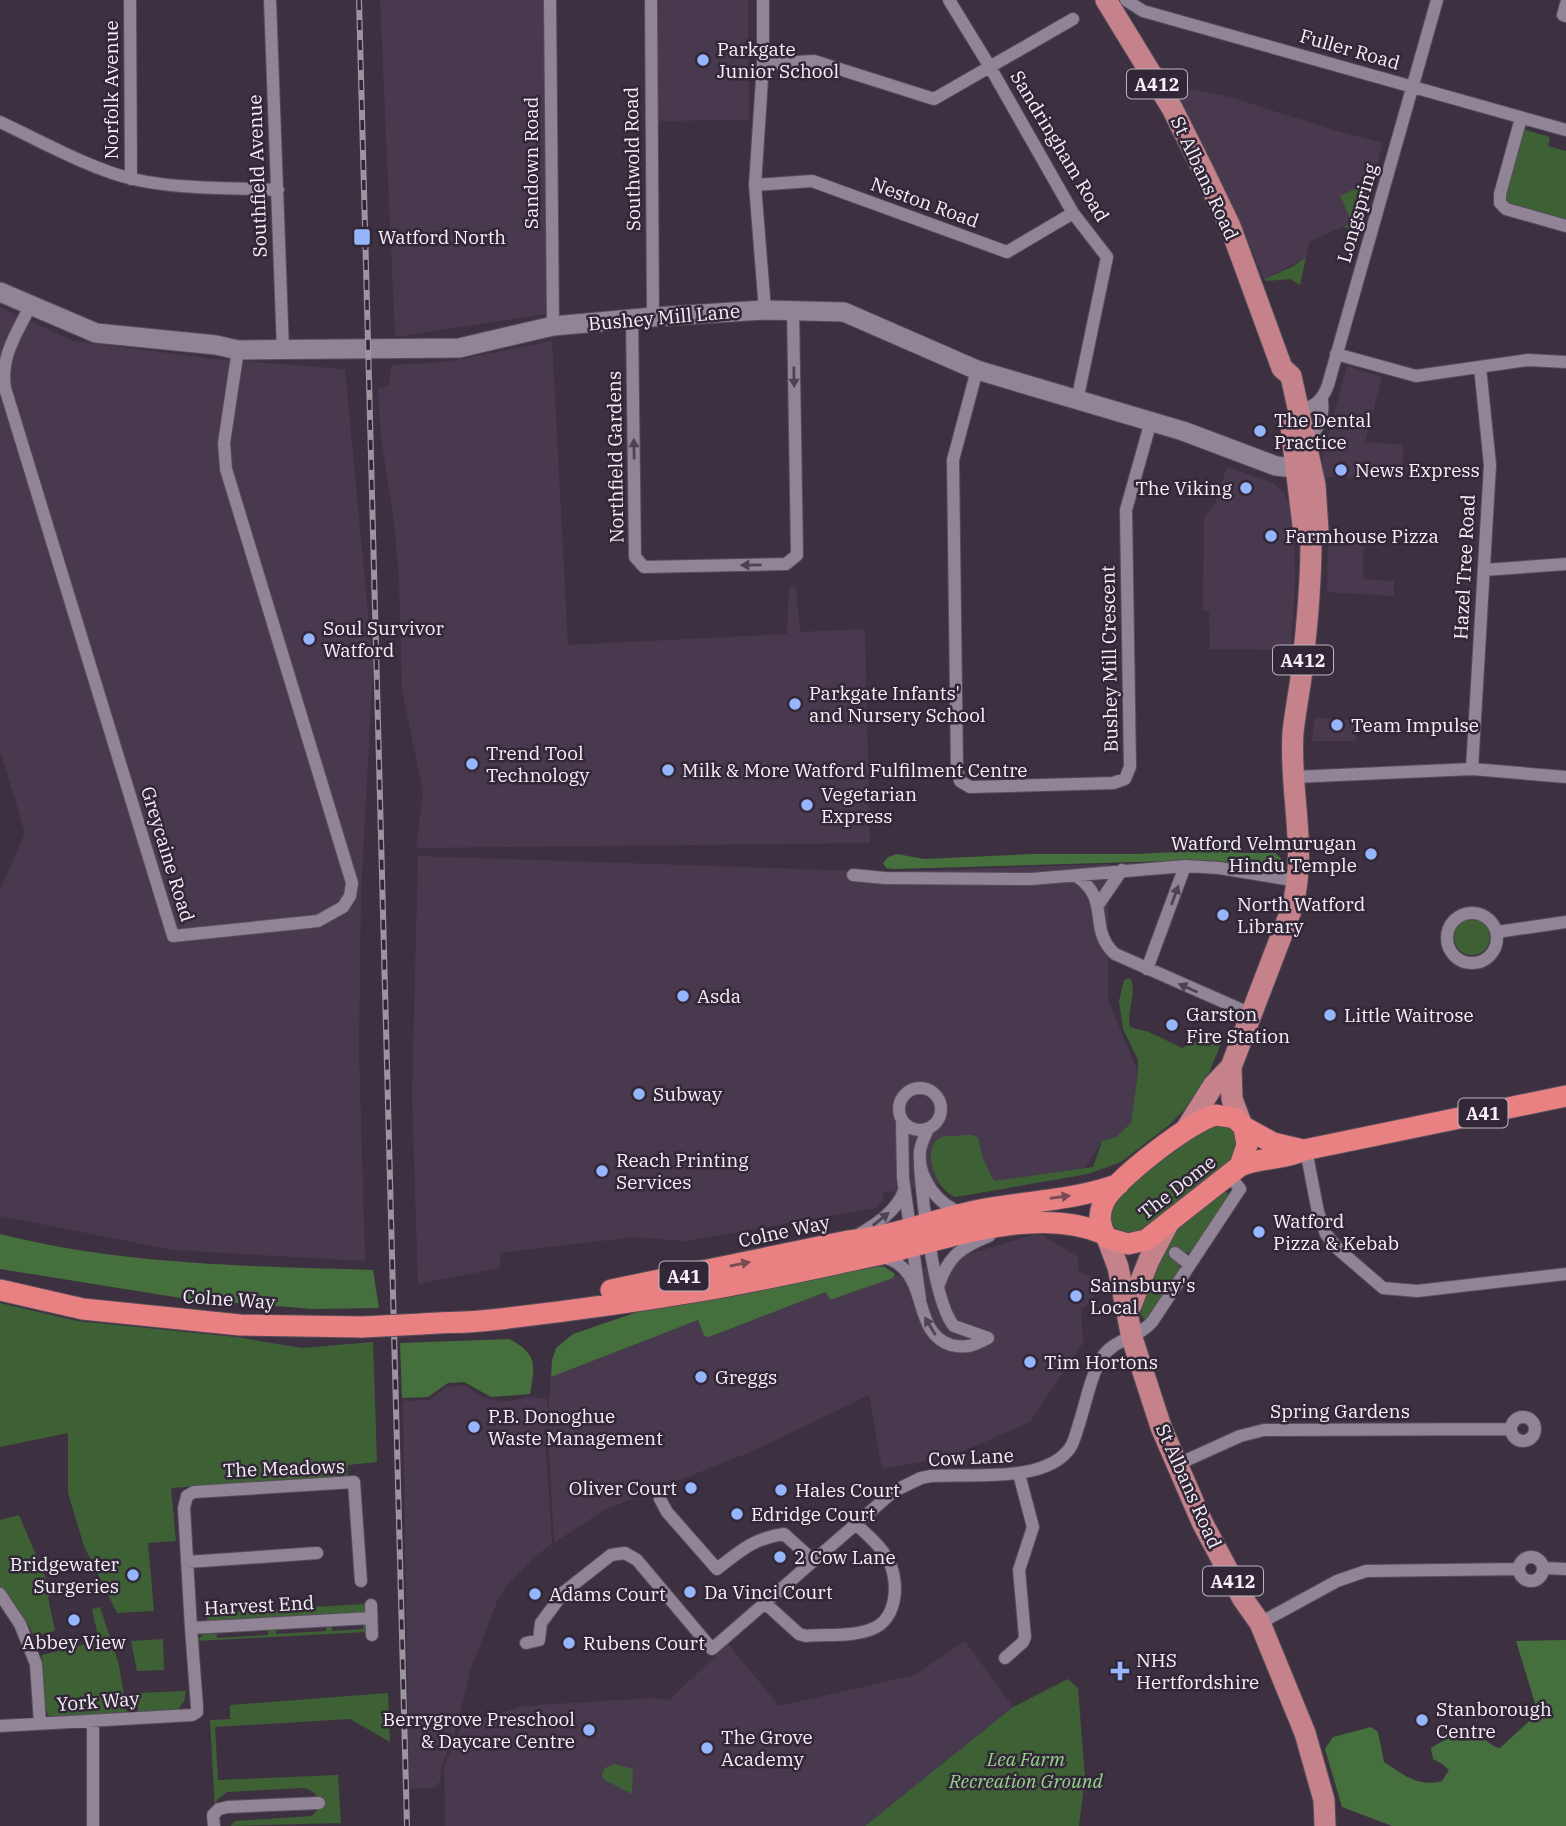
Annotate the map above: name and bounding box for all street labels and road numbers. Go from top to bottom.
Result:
street label: Norfolk Avenue [99,20,123,160]
street label: Fuller Road [1297,23,1403,75]
street label: Sandringham Road [1005,66,1115,226]
road number: A412 [1127,70,1187,98]
street label: Southwold Road [619,87,645,231]
street label: Southfield Avenue [242,94,272,258]
street label: Sandown Road [519,97,543,229]
street label: St Albans Road [1166,112,1244,244]
street label: Longspring [1331,160,1383,265]
street label: Neston Road [868,171,982,233]
street label: Bushey Mill Lane [587,298,741,336]
street label: Northfield Gardens [601,371,629,543]
street label: Hazel Tree Road [1448,494,1480,640]
street label: Bushey Mill Crescent [1095,565,1123,753]
road number: A412 [1273,646,1333,674]
street label: Greycaine Road [136,783,200,925]
road number: A41 [1458,1098,1508,1128]
street label: The Dome [1134,1149,1220,1225]
street label: Colne Way [736,1209,833,1252]
road number: A41 [660,1261,708,1290]
street label: Colne Way [182,1284,277,1314]
street label: Spring Gardens [1270,1399,1410,1423]
street label: St Albans Road [1151,1420,1227,1552]
street label: Cow Lane [927,1443,1015,1471]
street label: The Meadows [222,1454,346,1482]
road number: A412 [1203,1566,1263,1596]
street label: Harvest End [203,1590,315,1620]
street label: York Way [56,1686,141,1716]

